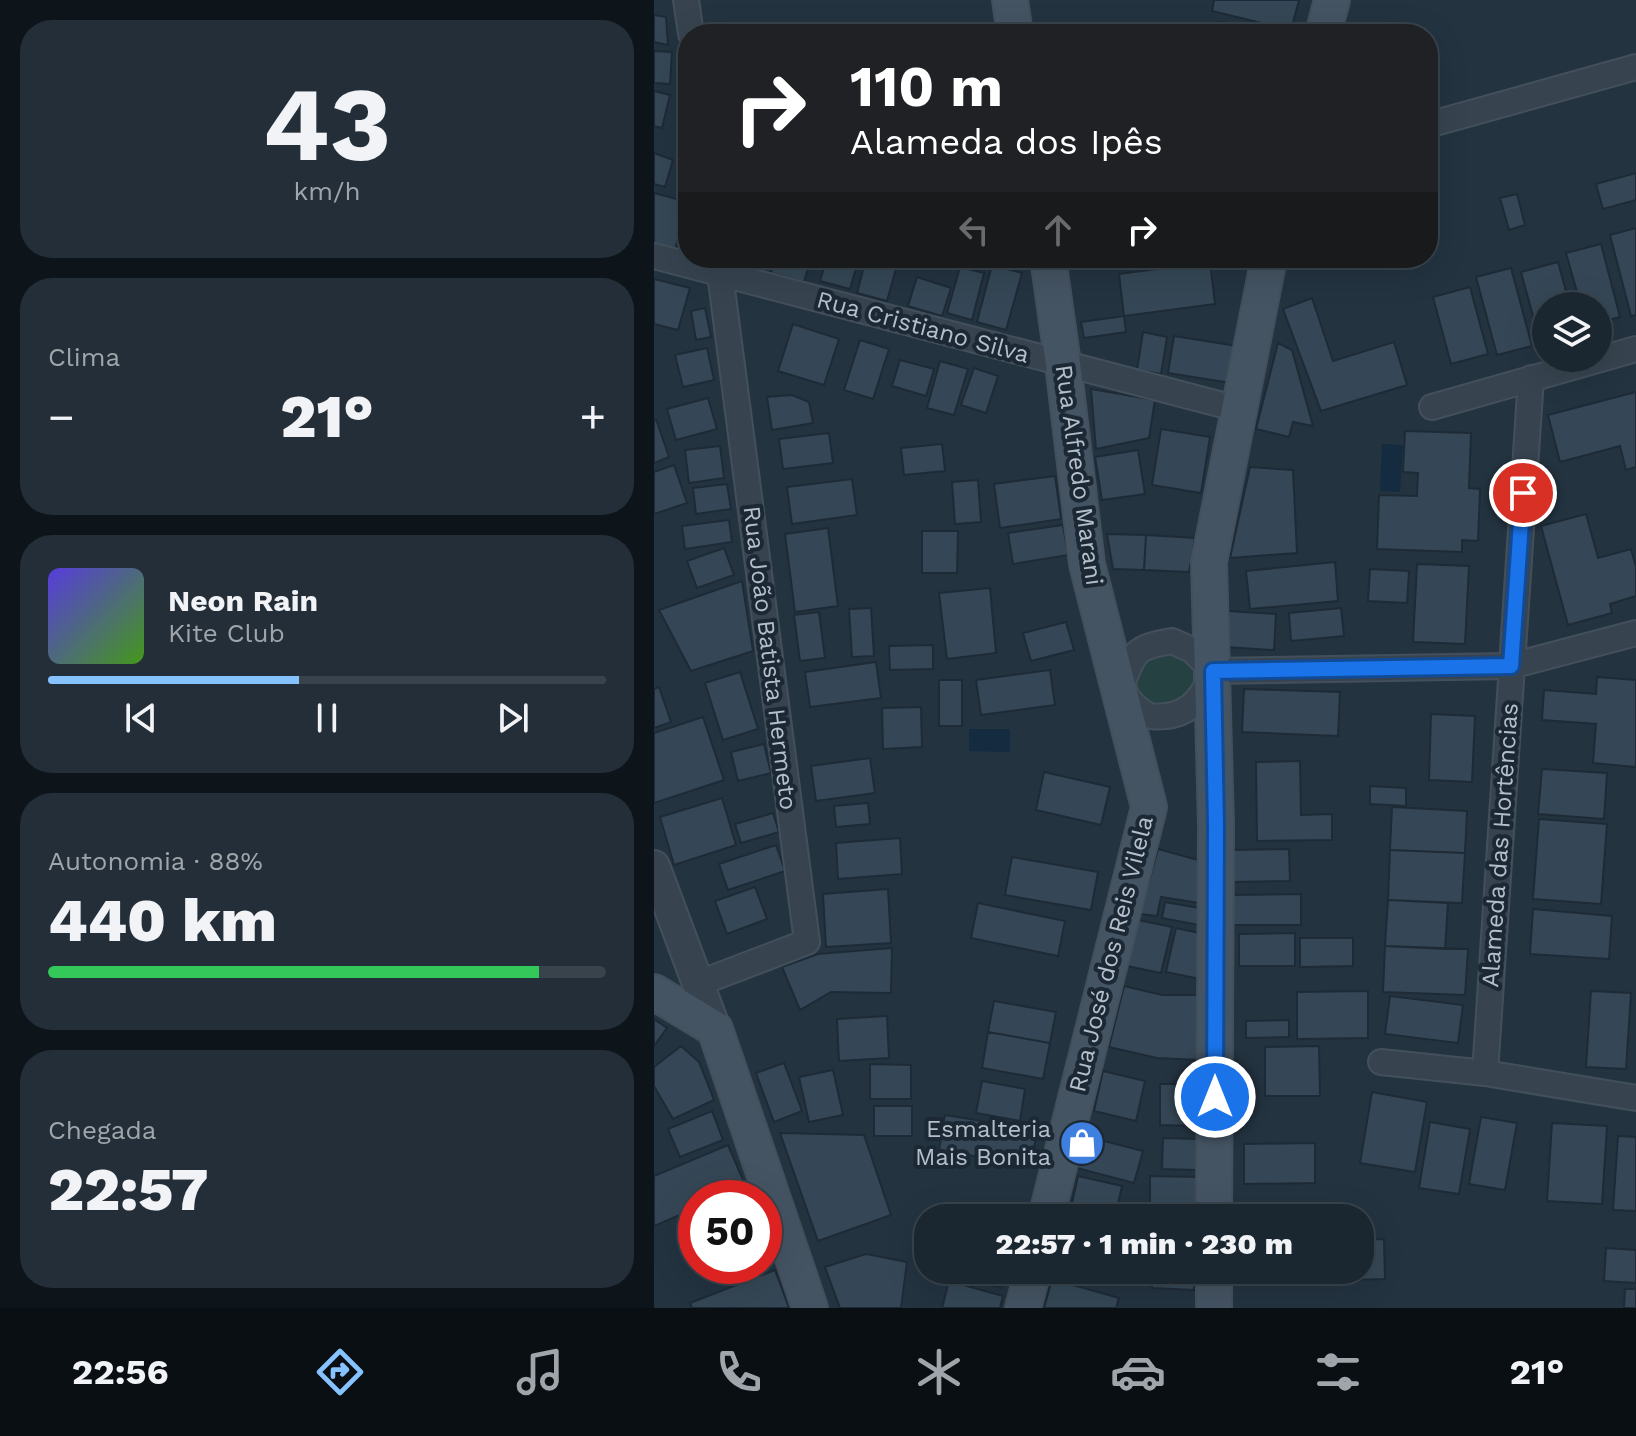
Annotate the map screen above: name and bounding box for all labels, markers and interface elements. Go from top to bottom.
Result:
text: 110 m [850,54,1003,120]
icon: right [718,56,822,160]
text: 43 [263,63,391,185]
text: Alameda dos Ipês [850,121,1163,163]
text: km/h [294,176,360,206]
icon: left [952,208,996,252]
icon: ahead [1036,208,1080,252]
icon: right [1120,208,1164,252]
street label: Rua Cristiano Silva [814,285,1032,369]
map controls [1532,292,1612,372]
button: layers [1532,292,1612,372]
text: Clima [48,342,120,372]
street label: Rua Alfredo Marani [1050,363,1108,587]
text: 21° [280,381,374,452]
text: − [48,391,75,443]
text: + [579,391,606,443]
pin [1489,459,1557,527]
icon: arrive [1501,471,1545,515]
street label: Rua João Batista Hermeto [737,504,803,812]
text: Neon Rain [168,583,318,618]
text: Kite Club [168,618,285,648]
icon: previous [119,696,163,740]
icon: pause [305,696,349,740]
icon: next [491,696,535,740]
street label: Alameda das Hortências [1476,702,1524,988]
street label: Rua José dos Reis Vilela [1063,813,1159,1095]
text: Autonomia · 88% [48,846,263,876]
text: 440 km [48,885,277,956]
position arrow [1173,1055,1257,1139]
text: Chegada [48,1115,157,1145]
place label: Esmalteria Mais Bonita [915,1115,1051,1171]
shop icon: Esmalteria Mais Bonita [1058,1119,1106,1167]
text: 22:57 [48,1154,208,1225]
speed limit sign: 50 [678,1180,782,1284]
text: 22:57 · 1 min · 230 m [995,1226,1293,1261]
icon: directions [312,1344,368,1400]
icon: music [512,1344,568,1400]
icon: phone [711,1344,767,1400]
icon: climate [911,1344,967,1400]
icon: car [1110,1344,1166,1400]
icon: filters [1310,1344,1366,1400]
text: 22:56 [72,1351,169,1393]
text: 21° [1509,1351,1564,1393]

